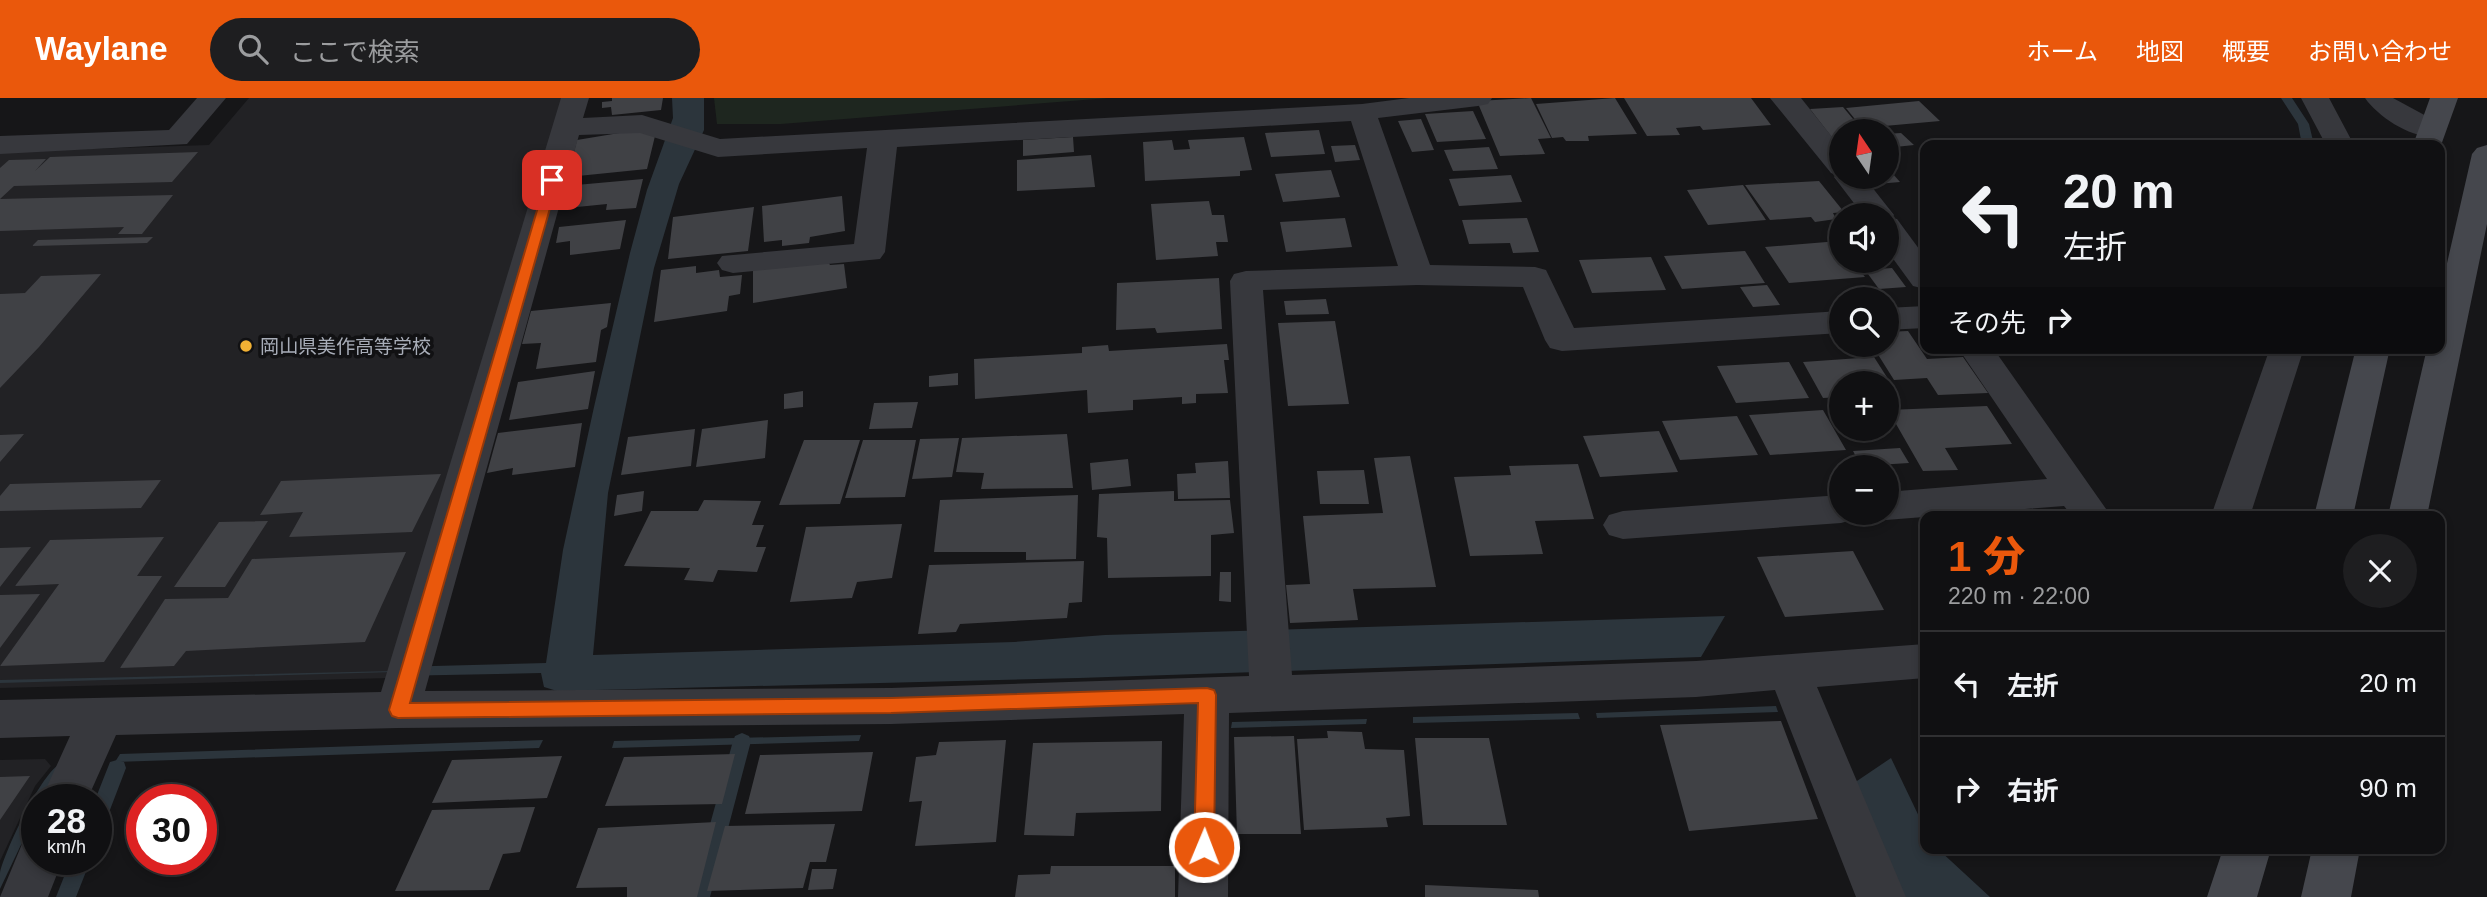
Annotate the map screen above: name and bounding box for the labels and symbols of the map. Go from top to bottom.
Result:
north arrow [1829,119,1899,189]
pin [522,150,582,210]
place label: 岡山県美作高等学校 [260,336,431,357]
marker: 岡山県美作高等学校 [238,338,254,354]
speed limit sign: 30 [126,784,217,875]
position arrow [1167,810,1241,884]

